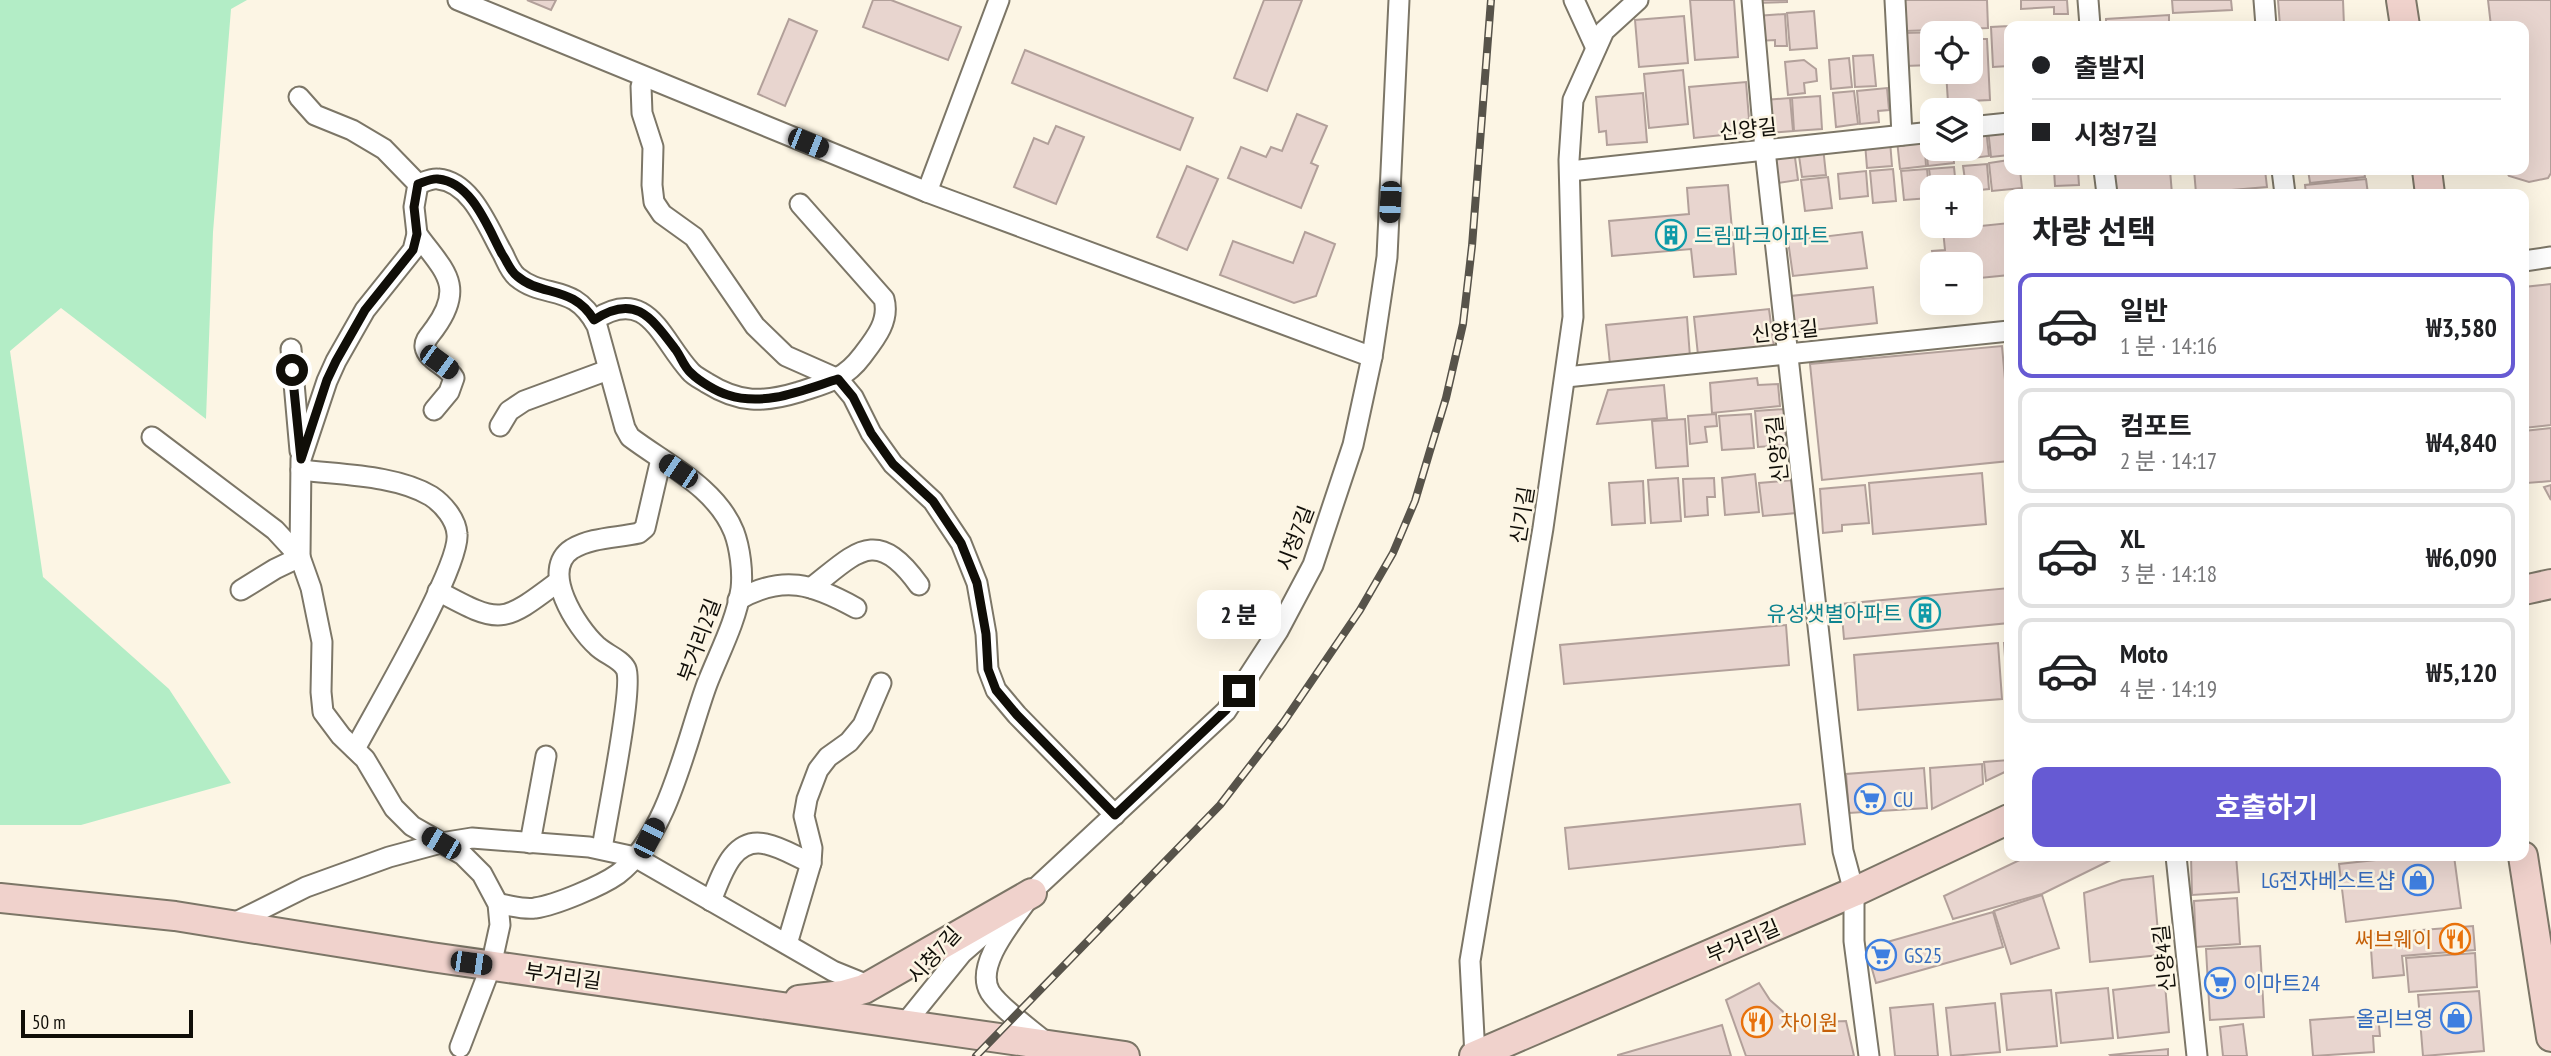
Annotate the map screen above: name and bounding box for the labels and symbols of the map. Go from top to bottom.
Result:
street label: 신양길 [1718,113,1778,145]
car [785,125,832,161]
car [1379,180,1402,224]
building icon: 드림파크아파트 [1654,218,1688,252]
place label: 드림파크아파트 [1694,222,1829,249]
street label: 신양1길 [1750,314,1820,348]
car [416,341,463,383]
route start [276,354,308,386]
street label: 신양3길 [1760,414,1794,484]
car [655,451,702,491]
street label: 신기길 [1504,484,1540,546]
street label: 시청7길 [1270,502,1320,574]
callout: 2 분 [1197,590,1281,638]
street label: 부거리2길 [671,595,727,685]
building icon: 유성샛별아파트 [1908,596,1942,630]
place label: 유성샛별아파트 [1767,600,1902,627]
route end [1223,675,1255,707]
supermarket icon: CU [1853,782,1887,816]
place label: CU [1893,786,1914,813]
car [631,815,668,861]
car [418,823,465,863]
shop icon: LG전자베스트샵 [2401,863,2435,897]
place label: LG전자베스트샵 [2261,867,2395,894]
street label: 부거리길 [1702,913,1784,969]
street label: 시청7길 [901,921,967,989]
restaurant icon: 써브웨이 [2438,922,2472,956]
street label: 신양4길 [2147,923,2181,993]
place label: 써브웨이 [2355,926,2432,953]
supermarket icon: GS25 [1864,938,1898,972]
place label: GS25 [1904,942,1942,969]
car [449,950,494,976]
street label: 부거리길 [523,957,603,995]
supermarket icon: 이마트24 [2203,966,2237,1000]
place label: 이마트24 [2243,970,2320,997]
shop icon: 올리브영 [2439,1001,2473,1035]
restaurant icon: 차이원 [1740,1005,1774,1039]
place label: 올리브영 [2356,1005,2433,1032]
scale bar [21,1007,192,1039]
place label: 차이원 [1780,1009,1838,1036]

